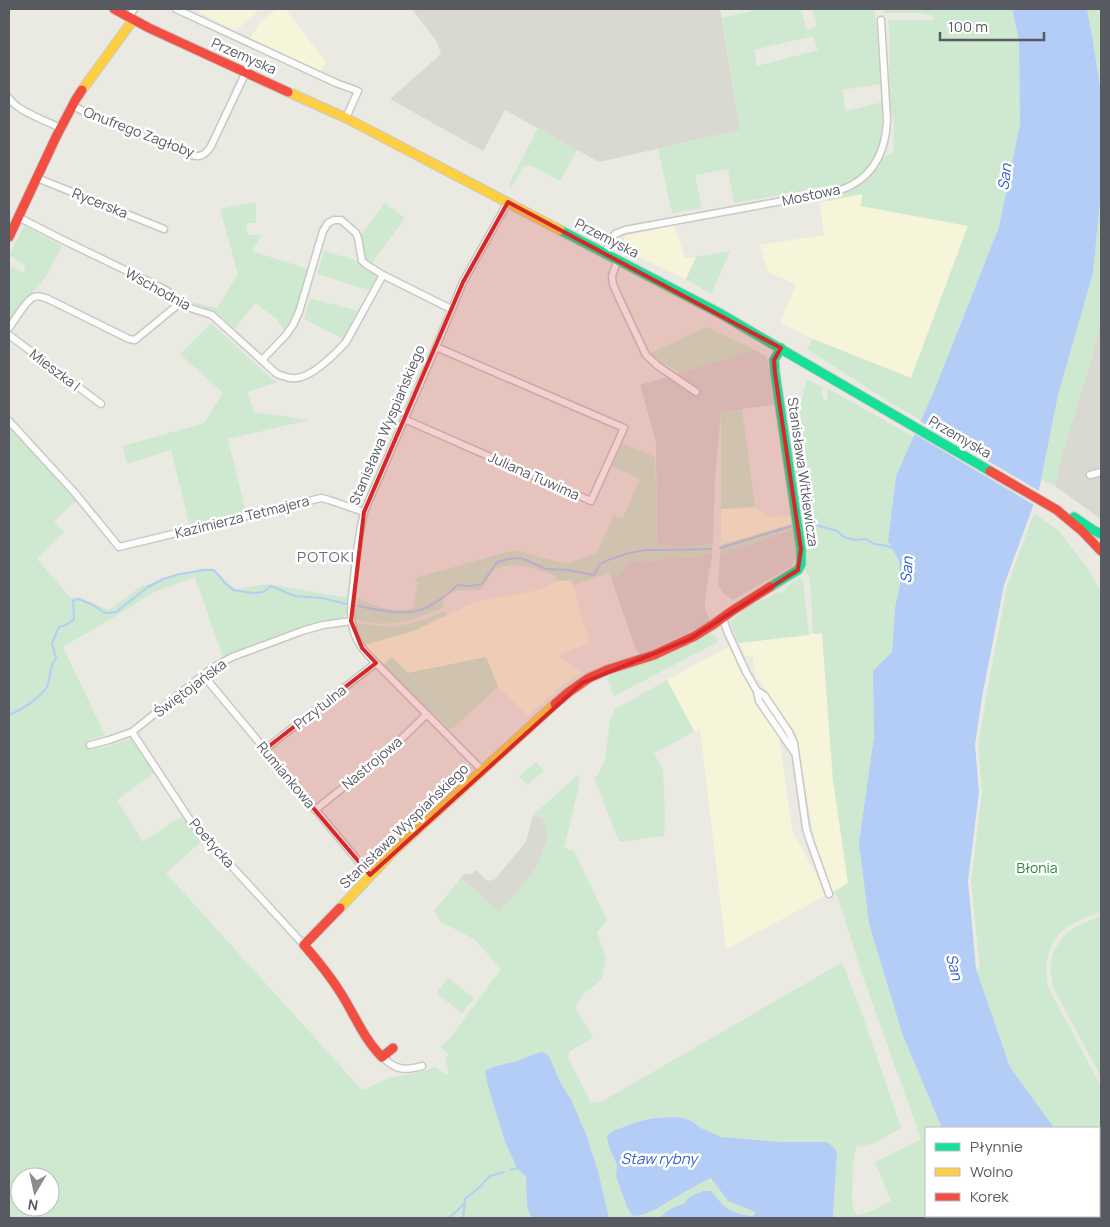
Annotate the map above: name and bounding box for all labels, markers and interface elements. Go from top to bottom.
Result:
scale bar [940,10,1044,42]
text: 100 m [948,16,988,37]
street label: Przemyska [209,33,280,78]
street label: Onufrego Zagłoby [81,102,198,162]
water label: San [992,161,1017,191]
street label: Mostowa [780,179,842,210]
street label: Rycerska [70,183,131,222]
street label: Przemyska [572,213,642,262]
street label: Wschodnia [122,263,194,314]
street label: Stanisława Wyspiańskiego [344,342,429,508]
street label: Mieszka I [26,344,84,395]
street label: Stanisława Witkiewicza [784,396,823,548]
street label: Przemyska [925,411,995,462]
street label: Juliana Tuwima [486,447,583,504]
street label: Kazimierza Tetmajera [173,491,311,542]
district label: POTOKI [297,546,355,567]
water label: San [895,555,918,584]
street label: Świętojańska [150,654,230,721]
street label: Przytulna [289,680,350,733]
street label: Nastrojowa [338,732,406,793]
street label: Rumiankowa [253,737,320,812]
street label: Stanisława Wyspiańskiego [335,759,472,892]
street label: Poetycka [186,814,239,871]
park label: Błonia [1016,858,1058,877]
water label: San [941,951,968,983]
legend [925,1127,1100,1217]
text: Płynnie [970,1136,1023,1157]
water label: Staw rybny [621,1148,699,1169]
text: Wolno [970,1161,1013,1182]
north arrow [10,1167,60,1217]
text: Korek [970,1186,1009,1207]
text: N [26,1195,39,1216]

